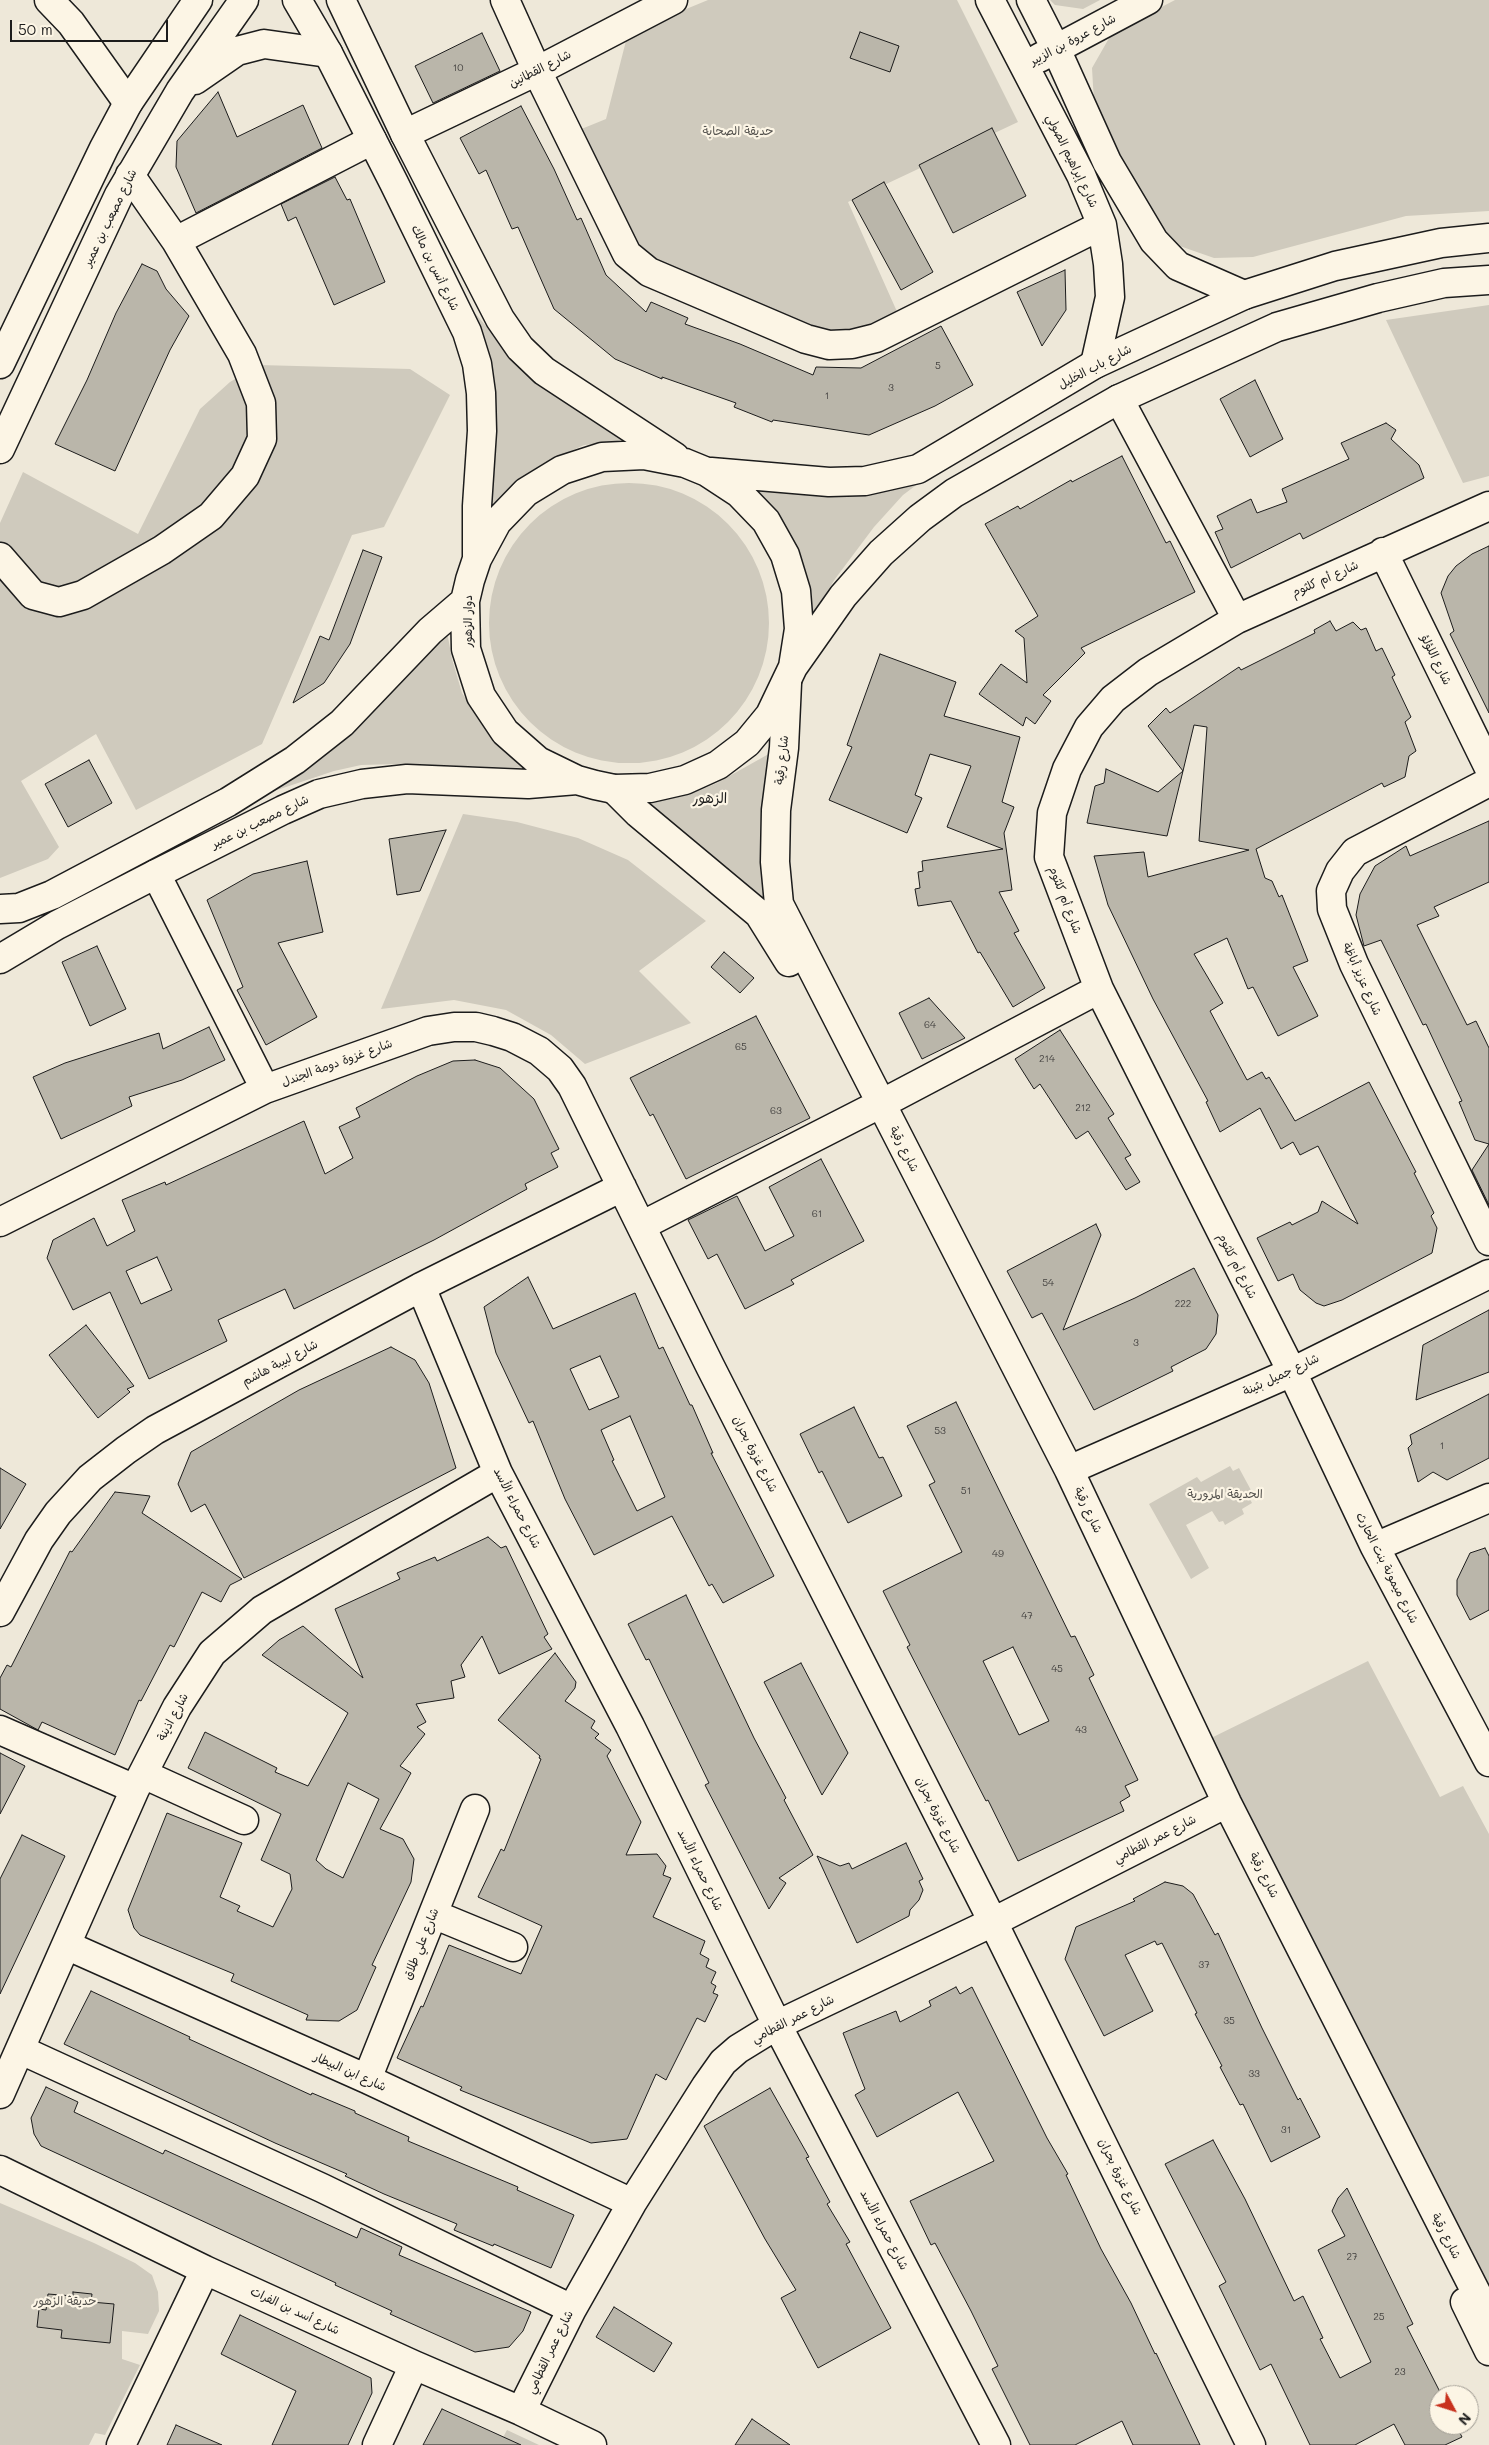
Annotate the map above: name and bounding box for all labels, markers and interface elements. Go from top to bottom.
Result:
scale bar [12,10,170,42]
street label: شارع عروة بن الزبير [1028,11,1118,69]
text: 50 m [18,19,53,39]
street label: شارع القطانين [506,47,574,91]
house number: 10 [453,62,463,74]
street label: شارع إبراهيم الصولي [1043,112,1101,210]
park label: حديقة الصحابة [702,124,774,138]
street label: شارع مصعب بن عمير [80,167,140,269]
street label: شارع أنس بن مالك [408,223,462,313]
street label: شارع باب الخليل [1056,342,1134,392]
house number: 5 [935,360,941,372]
house number: 3 [888,382,894,394]
house number: 1 [825,390,829,402]
street label: شارع أم كلثوم [1289,558,1361,600]
street label: دوار الزهور [461,595,475,647]
street label: شارع اللؤلؤ [1418,633,1454,687]
street label: شارع رقية [772,735,792,785]
district label: الزهور [693,791,727,807]
street label: شارع مصعب بن عمير [209,792,311,852]
street label: شارع أم كلثوم [1045,864,1085,936]
street label: شارع عزيز أباظة [1340,940,1384,1018]
house number: 64 [924,1019,936,1031]
street label: شارع غزوة دومة الجندل [279,1036,395,1090]
house number: 65 [735,1041,747,1053]
house number: 214 [1039,1053,1055,1065]
house number: 212 [1075,1102,1091,1114]
house number: 63 [770,1105,782,1117]
street label: شارع رقية [886,1124,922,1174]
house number: 61 [812,1208,822,1220]
street label: شارع أم كلثوم [1214,1231,1260,1301]
house number: 54 [1042,1277,1054,1289]
house number: 222 [1175,1298,1191,1310]
street label: شارع لبيبة هاشم [240,1337,320,1389]
house number: 3 [1133,1337,1139,1349]
street label: شارع جميل بثينة [1241,1351,1321,1399]
street label: شارع غزوة بحران [730,1413,780,1495]
house number: 53 [934,1425,946,1437]
house number: 1 [1440,1440,1444,1452]
street label: شارع حمراء الأسد [490,1465,544,1551]
house number: 51 [961,1485,971,1497]
street label: شارع رقية [1071,1485,1105,1535]
park label: الحديقة المرورية [1187,1487,1263,1501]
street label: شارع ميمونة بنت الحارث [1353,1510,1421,1626]
house number: 49 [992,1548,1004,1560]
house number: 47 [1021,1610,1033,1622]
house number: 45 [1051,1663,1063,1675]
street label: شارع اذينة [154,1691,192,1743]
house number: 43 [1075,1724,1087,1736]
street label: شارع غزوة بحران [913,1774,963,1856]
street label: شارع عمر القطامي [1111,1812,1199,1866]
street label: شارع حمراء الأسد [674,1827,726,1913]
street label: شارع رقية [1246,1850,1282,1900]
street label: شارع علي طلاق [400,1906,442,1982]
house number: 37 [1198,1959,1210,1971]
street label: شارع عمر القطامي [749,1992,837,2046]
house number: 35 [1223,2015,1235,2027]
street label: شارع ابن البيطار [312,2050,388,2094]
house number: 33 [1248,2068,1260,2080]
house number: 31 [1281,2124,1291,2136]
street label: شارع غزوة بحران [1095,2136,1145,2218]
street label: شارع حمراء الأسد [857,2187,911,2273]
street label: شارع رقية [1428,2211,1464,2261]
house number: 27 [1346,2251,1358,2263]
street label: شارع أسد بن الفرات [248,2284,342,2338]
park label: حديقة الزهور [34,2294,96,2308]
street label: شارع عمر القطامي [524,2308,576,2396]
house number: 25 [1373,2311,1385,2323]
house number: 23 [1394,2366,1406,2378]
north arrow [1429,2385,1479,2435]
text: N [1454,2409,1476,2429]

